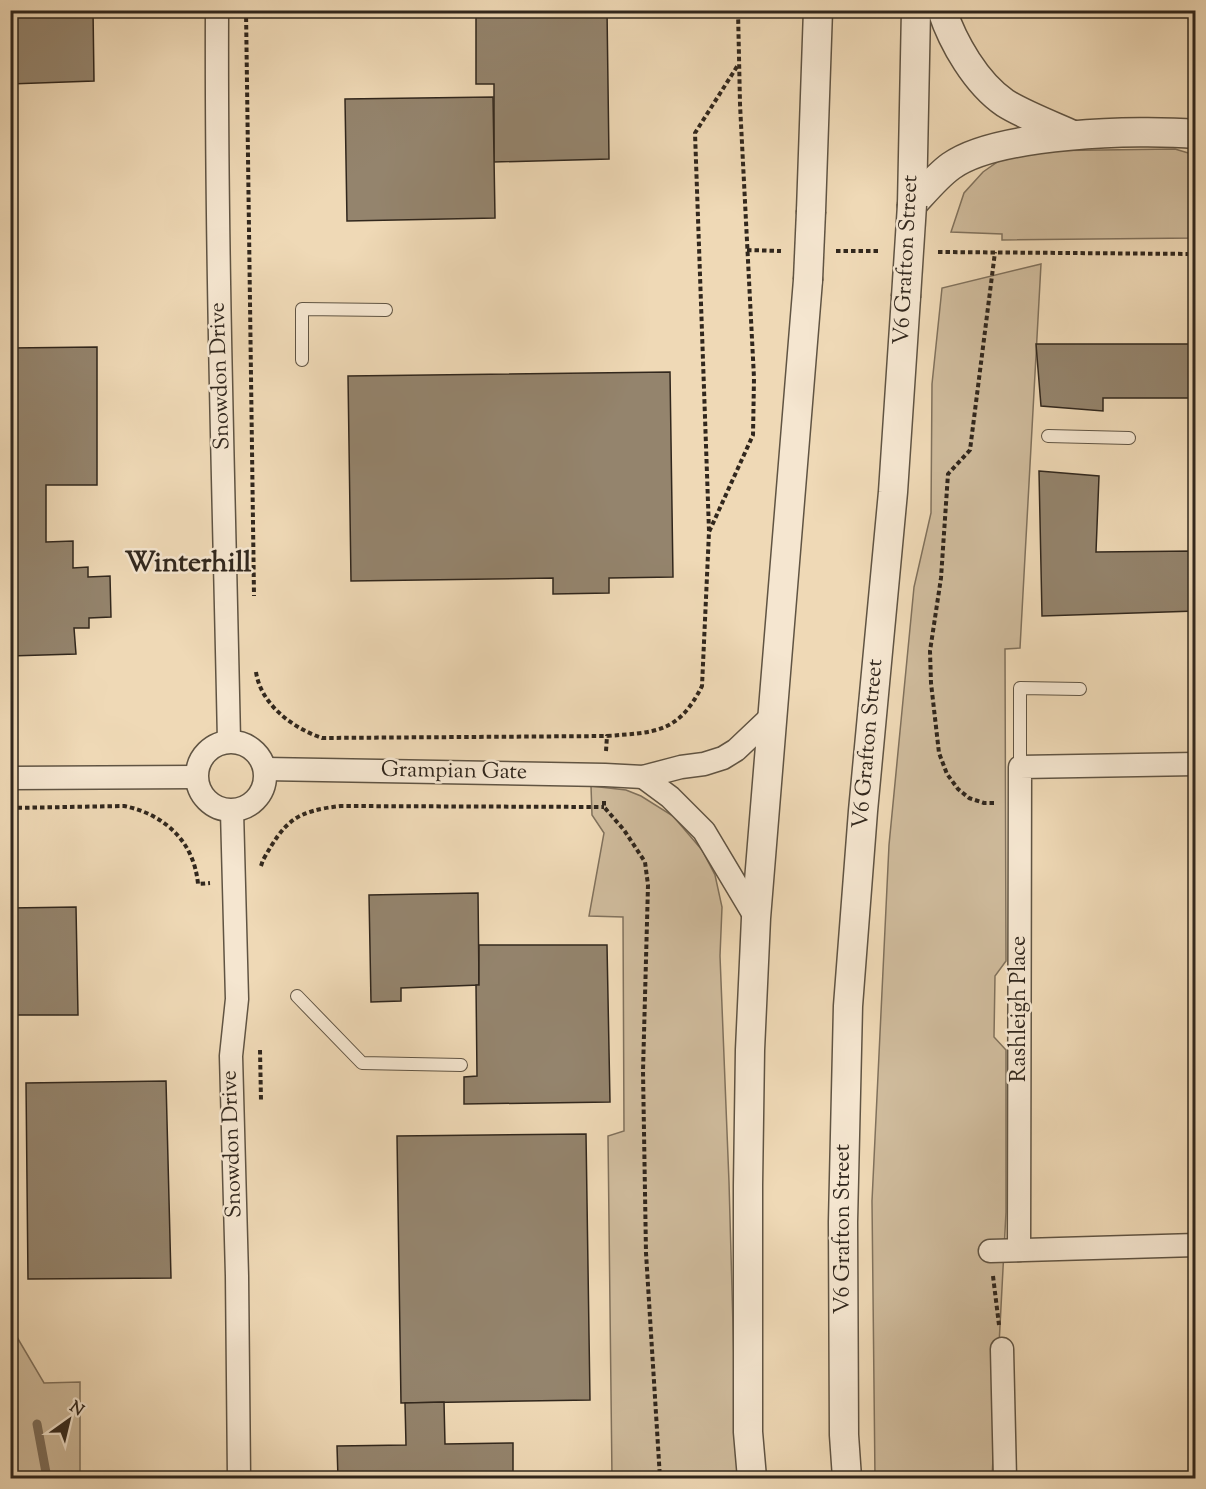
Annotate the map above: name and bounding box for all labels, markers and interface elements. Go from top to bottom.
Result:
street label: V6 Grafton Street [887,174,927,346]
street label: Snowdon Drive [202,301,240,451]
district label: Winterhill [125,544,252,584]
street label: V6 Grafton Street [846,657,892,830]
street label: Grampian Gate [381,755,527,789]
street label: Rashleigh Place [1004,936,1036,1082]
street label: Snowdon Drive [214,1069,252,1219]
street label: V6 Grafton Street [828,1143,860,1314]
north arrow [39,1390,99,1450]
text: N [64,1397,88,1423]

